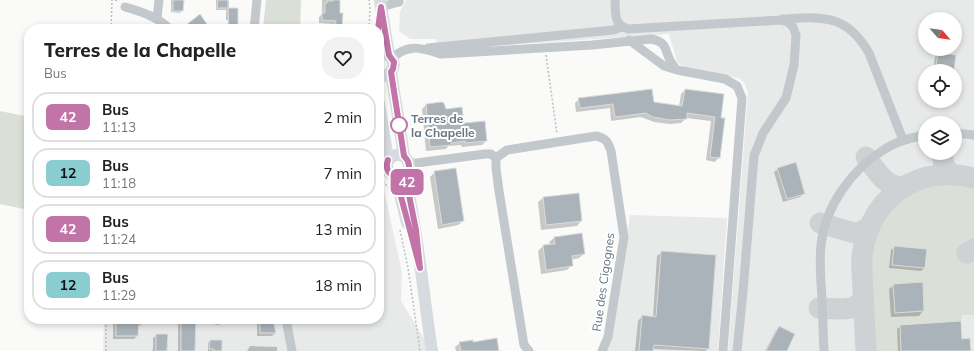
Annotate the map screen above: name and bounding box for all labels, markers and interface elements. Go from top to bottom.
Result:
north arrow [918,12,962,56]
map controls [918,12,962,160]
button: heart [322,37,364,79]
text: Terres de la Chapelle [44,38,236,62]
button: locate [918,64,962,108]
text: Bus [44,65,67,81]
text: Bus [102,100,129,119]
text: 42 [60,108,76,126]
text: 2 min [324,108,362,127]
place label: Terres de la Chapelle [411,111,475,140]
marker: Terres de la Chapelle [390,116,408,134]
button: layers [918,116,962,160]
text: 11:13 [102,119,136,135]
text: Bus [102,156,129,175]
text: 12 [60,164,76,182]
text: 7 min [324,164,362,183]
line badge: 42 [389,169,425,195]
text: 42 [399,173,415,191]
text: 11:18 [102,175,136,191]
text: Bus [102,212,129,231]
text: 42 [60,220,76,238]
text: 13 min [315,220,362,239]
text: 11:24 [102,231,136,247]
street label: Rue des Cigognes [589,232,617,332]
text: Bus [102,268,129,287]
text: 12 [60,276,76,294]
text: 18 min [315,276,362,295]
text: 11:29 [102,287,136,303]

